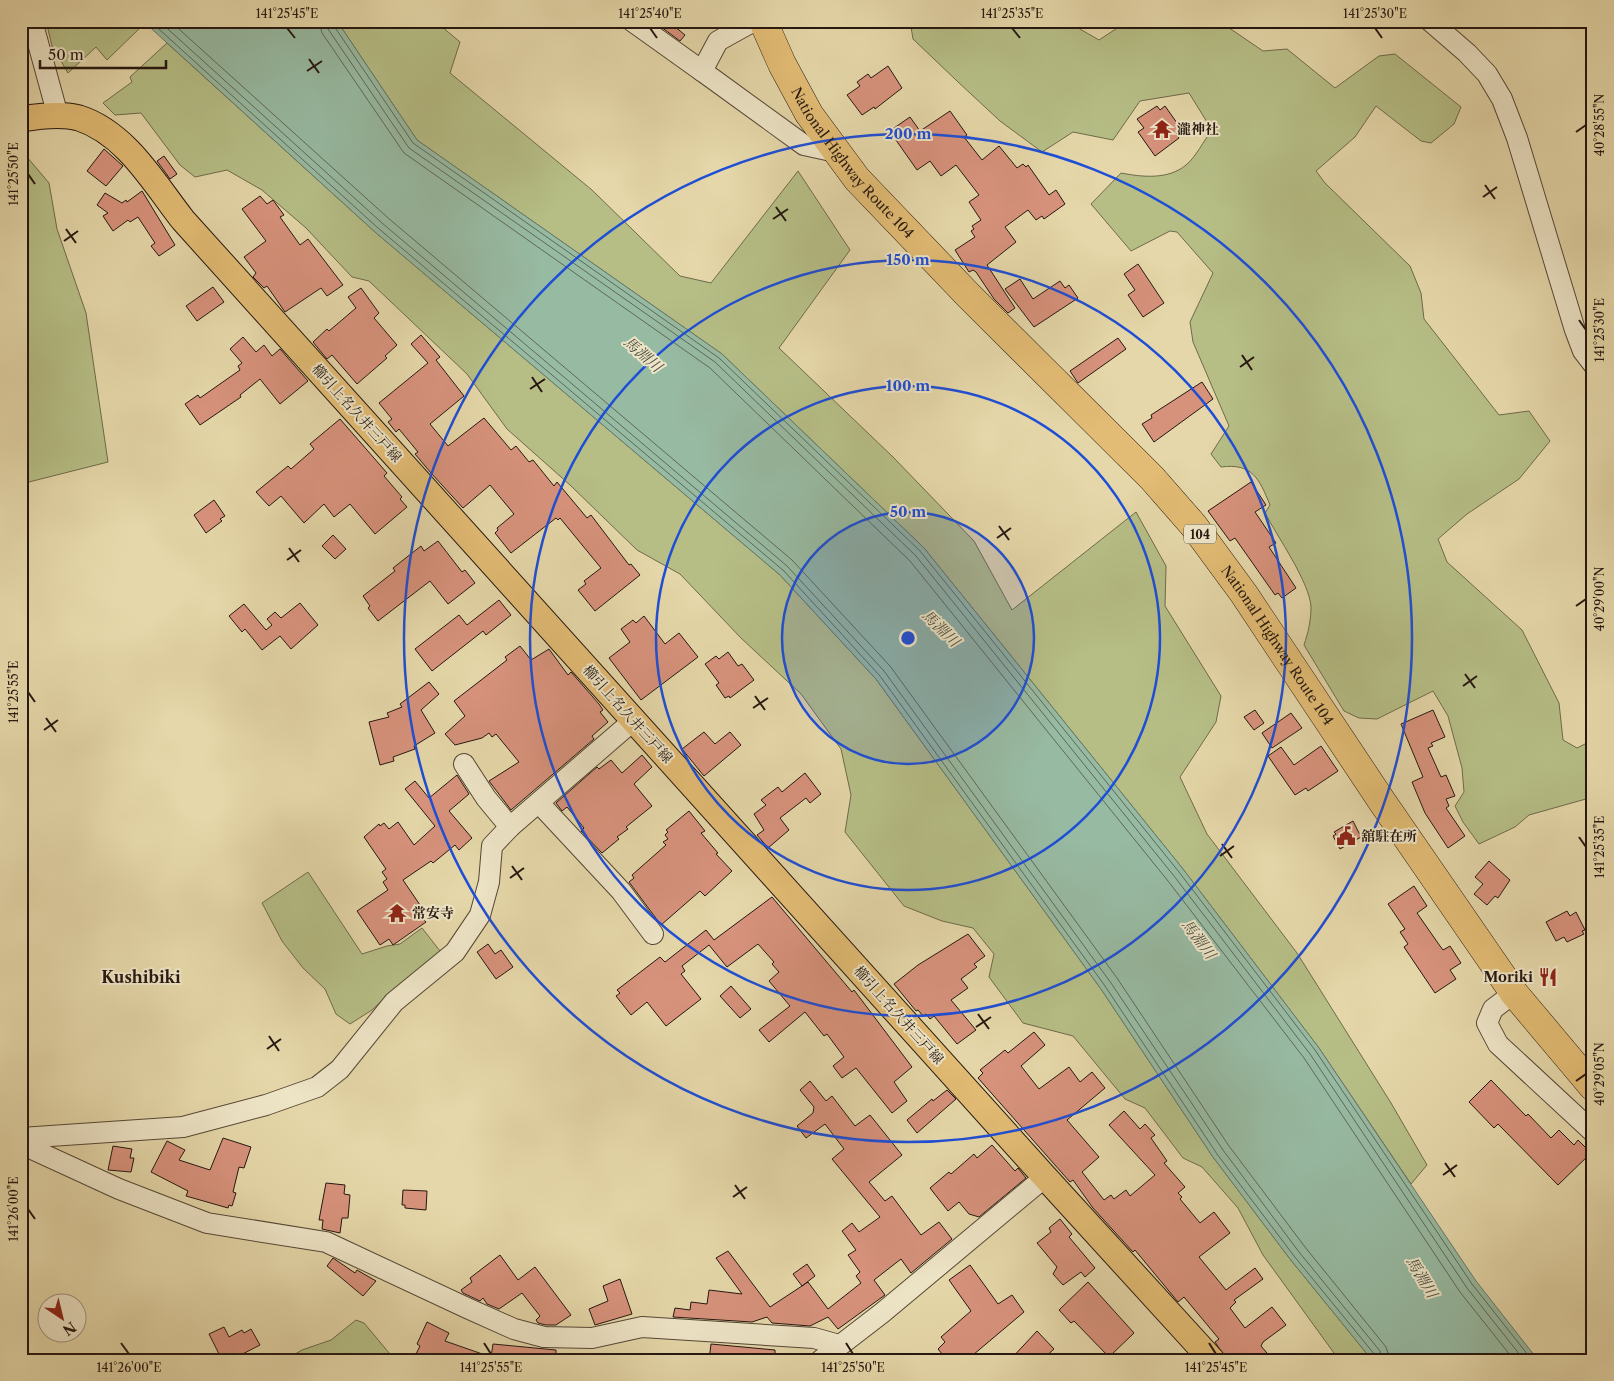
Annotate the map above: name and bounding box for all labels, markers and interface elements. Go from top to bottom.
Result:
text: 141°25'45"E [256,6,318,21]
text: 141°25'40"E [618,6,682,21]
text: 141°25'35"E [981,6,1043,21]
text: 141°25'30"E [1343,6,1407,21]
scale bar [40,38,166,70]
text: 50 m [48,45,84,64]
street label: National Highway Route 104 [787,84,918,242]
text: 40°28'55"N [1592,94,1607,156]
temple icon: 瀧神社 [1151,118,1173,140]
place label: 瀧神社 [1177,120,1219,138]
text: 200 m [885,124,931,143]
text: 141°25'50"E [6,142,21,206]
text: 150 m [886,250,930,269]
text: 141°25'30"E [1592,298,1607,362]
water label: 馬淵川 [620,332,668,377]
street label: 櫛引上名久井三戸線 [308,360,406,466]
text: 100 m [886,376,930,395]
text: 50 m [890,502,926,521]
road number: 104 [1184,524,1216,544]
street label: National Highway Route 104 [1217,562,1338,728]
text: 40°29'00"N [1592,567,1607,631]
water label: 馬淵川 [918,606,965,652]
centre of rings [899,629,917,647]
text: 141°25'55"E [6,661,21,723]
street label: 櫛引上名久井三戸線 [579,661,677,767]
text: 141°25'35"E [1592,816,1607,878]
public building icon: 舘駐在所 [1335,825,1357,847]
place label: 舘駐在所 [1361,827,1417,845]
temple icon: 常安寺 [386,902,408,924]
place label: 常安寺 [412,904,454,922]
water label: 馬淵川 [1178,915,1221,964]
street label: 櫛引上名久井三戸線 [850,962,948,1068]
restaurant icon: Moriki [1537,966,1559,988]
district label: Kushibiki [101,967,181,987]
place label: Moriki [1484,968,1533,986]
text: 40°29'05"N [1592,1042,1607,1106]
text: 141°26'00"E [6,1176,21,1242]
water label: 馬淵川 [1402,1253,1443,1303]
north arrow [38,1294,88,1344]
text: N [59,1318,80,1340]
text: 141°26'00"E [96,1360,162,1375]
text: 141°25'55"E [460,1360,522,1375]
text: 141°25'50"E [821,1360,885,1375]
text: 141°25'45"E [1185,1360,1247,1375]

